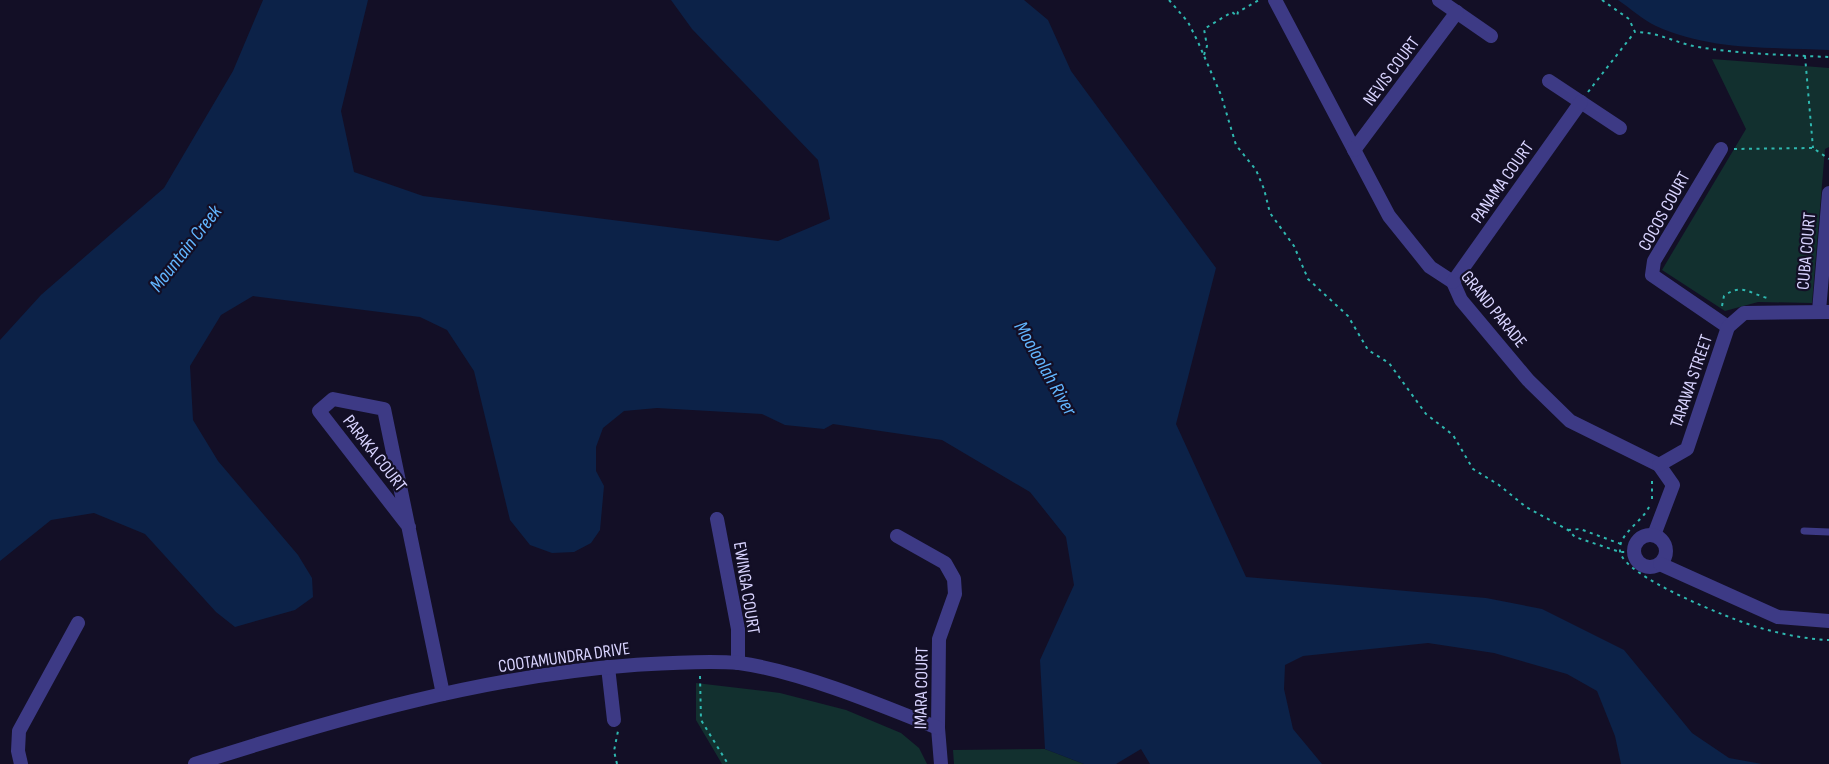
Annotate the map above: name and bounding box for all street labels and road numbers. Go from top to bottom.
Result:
street label: NEVIS COURT [1359,33,1424,110]
street label: PANAMA COURT [1467,137,1538,227]
street label: COCOS COURT [1634,168,1695,254]
street label: CUBA COURT [1793,211,1820,291]
street label: GRAND PARADE [1456,267,1531,352]
street label: TARAWA STREET [1666,332,1717,430]
street label: PARAKA COURT [338,411,411,496]
street label: EWINGA COURT [729,540,764,636]
street label: COOTAMUNDRA DRIVE [497,638,631,677]
street label: IMARA COURT [910,647,933,729]

